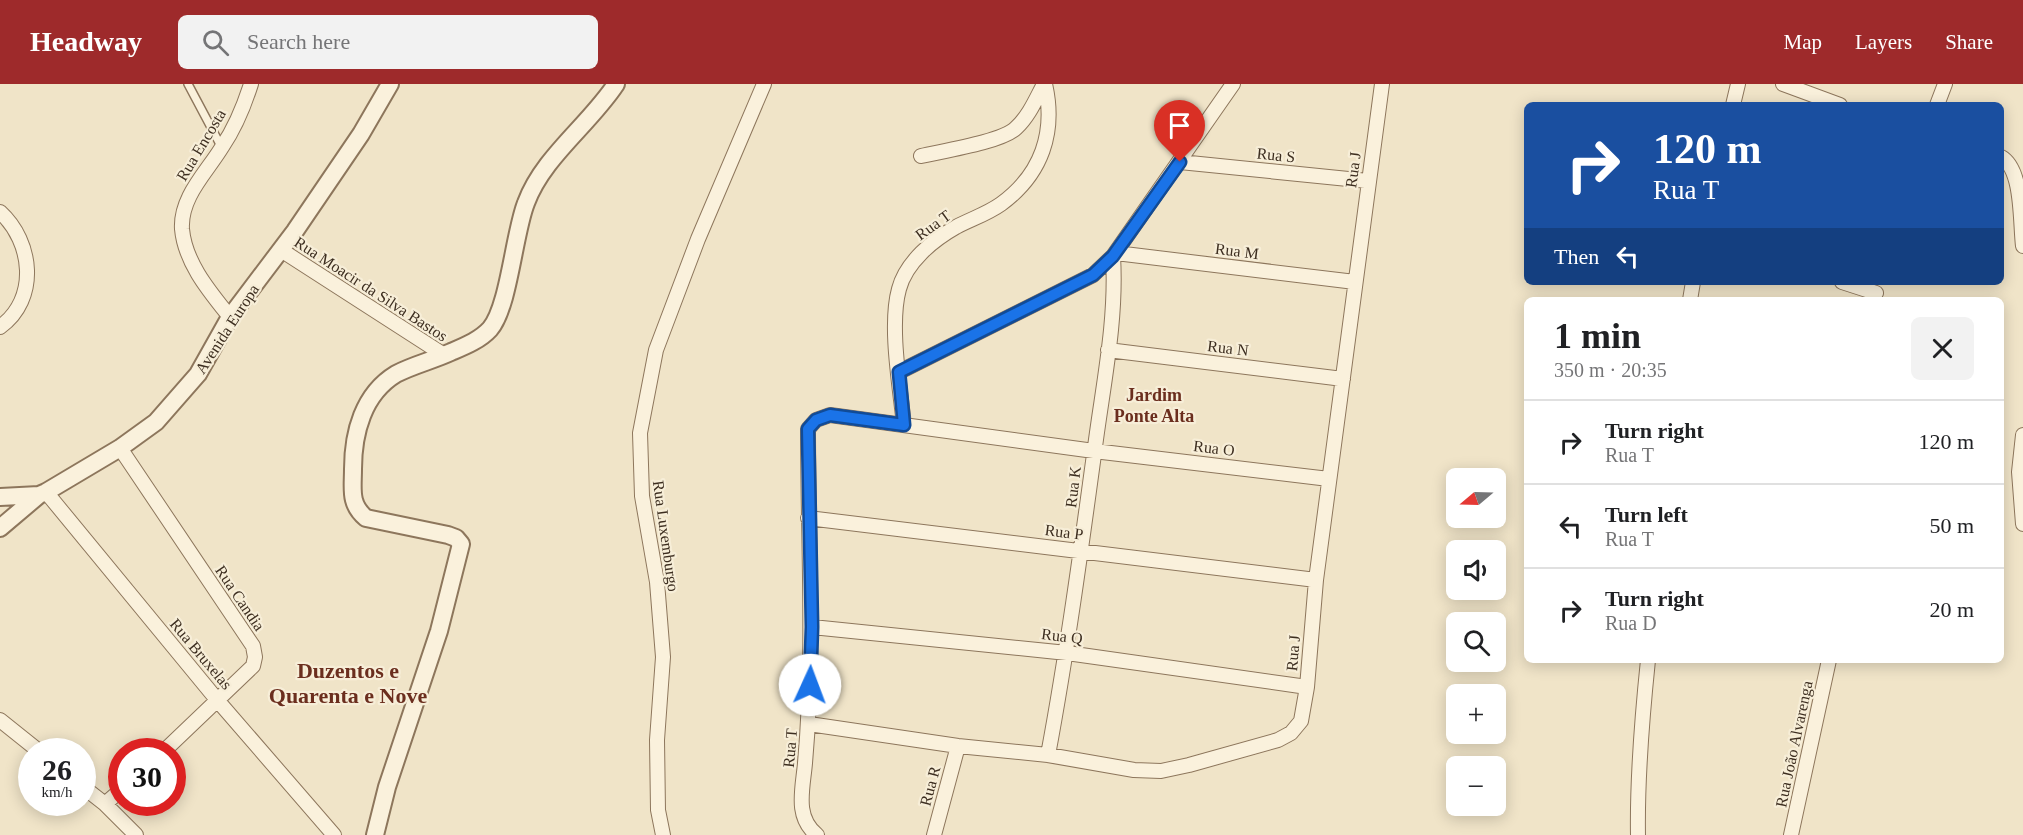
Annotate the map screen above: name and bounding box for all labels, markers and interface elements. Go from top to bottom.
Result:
search box [178,15,598,69]
text: Headway [30,26,142,57]
icon: search [199,26,232,59]
text: Search here [247,29,350,54]
text: Map [1784,30,1822,54]
text: Layers [1855,30,1912,54]
text: Share [1945,30,1993,54]
pin [1154,100,1205,162]
street label: Rua Encosta [173,106,229,184]
icon: arrive [1163,109,1196,142]
icon: right [1554,126,1632,204]
text: 120 m [1653,126,1762,172]
street label: Rua S [1256,145,1296,165]
street label: Rua J [1342,151,1364,189]
text: Rua T [1653,175,1719,205]
street label: Rua T [912,206,954,243]
street label: Rua Moacir da Silva Bastos [291,233,451,345]
street label: Rua M [1214,240,1260,262]
icon: left [1611,240,1644,273]
text: Then [1554,244,1599,269]
street label: Avenida Europa [192,281,263,377]
text: 1 min [1554,316,1641,356]
button: close [1911,317,1974,380]
street label: Rua N [1206,337,1250,359]
text: 350 m · 20:35 [1554,359,1667,381]
district label: Jardim Ponte Alta [1114,385,1194,426]
text: Turn right [1605,418,1704,443]
icon: right [1554,426,1587,459]
text: 120 m [1918,429,1974,454]
street label: Rua O [1192,437,1236,459]
text: Rua T [1605,444,1654,466]
street label: Rua K [1062,465,1084,509]
north arrow [1446,468,1506,528]
map controls [1446,468,1506,816]
street label: Rua Luxemburgo [649,479,682,593]
text: Turn left [1605,502,1688,527]
icon: left [1554,510,1587,543]
text: 50 m [1929,513,1974,538]
street label: Rua P [1044,521,1084,543]
text: Rua T [1605,528,1654,550]
button: sound [1446,540,1506,600]
street label: Rua Candia [212,562,268,634]
text: Turn right [1605,586,1704,611]
icon: right [1554,594,1587,627]
text: 20 m [1929,597,1974,622]
button: search [1446,612,1506,672]
text: Rua D [1605,612,1657,634]
street label: Rua Bruxelas [167,615,235,693]
street label: Rua Q [1040,625,1084,647]
street label: Rua J [1283,634,1303,672]
position arrow [778,653,842,717]
district label: Duzentos e Quarenta e Nove [269,658,427,708]
street label: Rua João Alvarenga [1772,679,1817,809]
button: + [1446,684,1506,744]
street label: Rua T [780,727,800,768]
speed limit sign: 30 [108,738,186,816]
text: 26 [42,753,72,786]
button: − [1446,756,1506,816]
street label: Rua R [917,764,944,808]
text: km/h [42,784,72,800]

